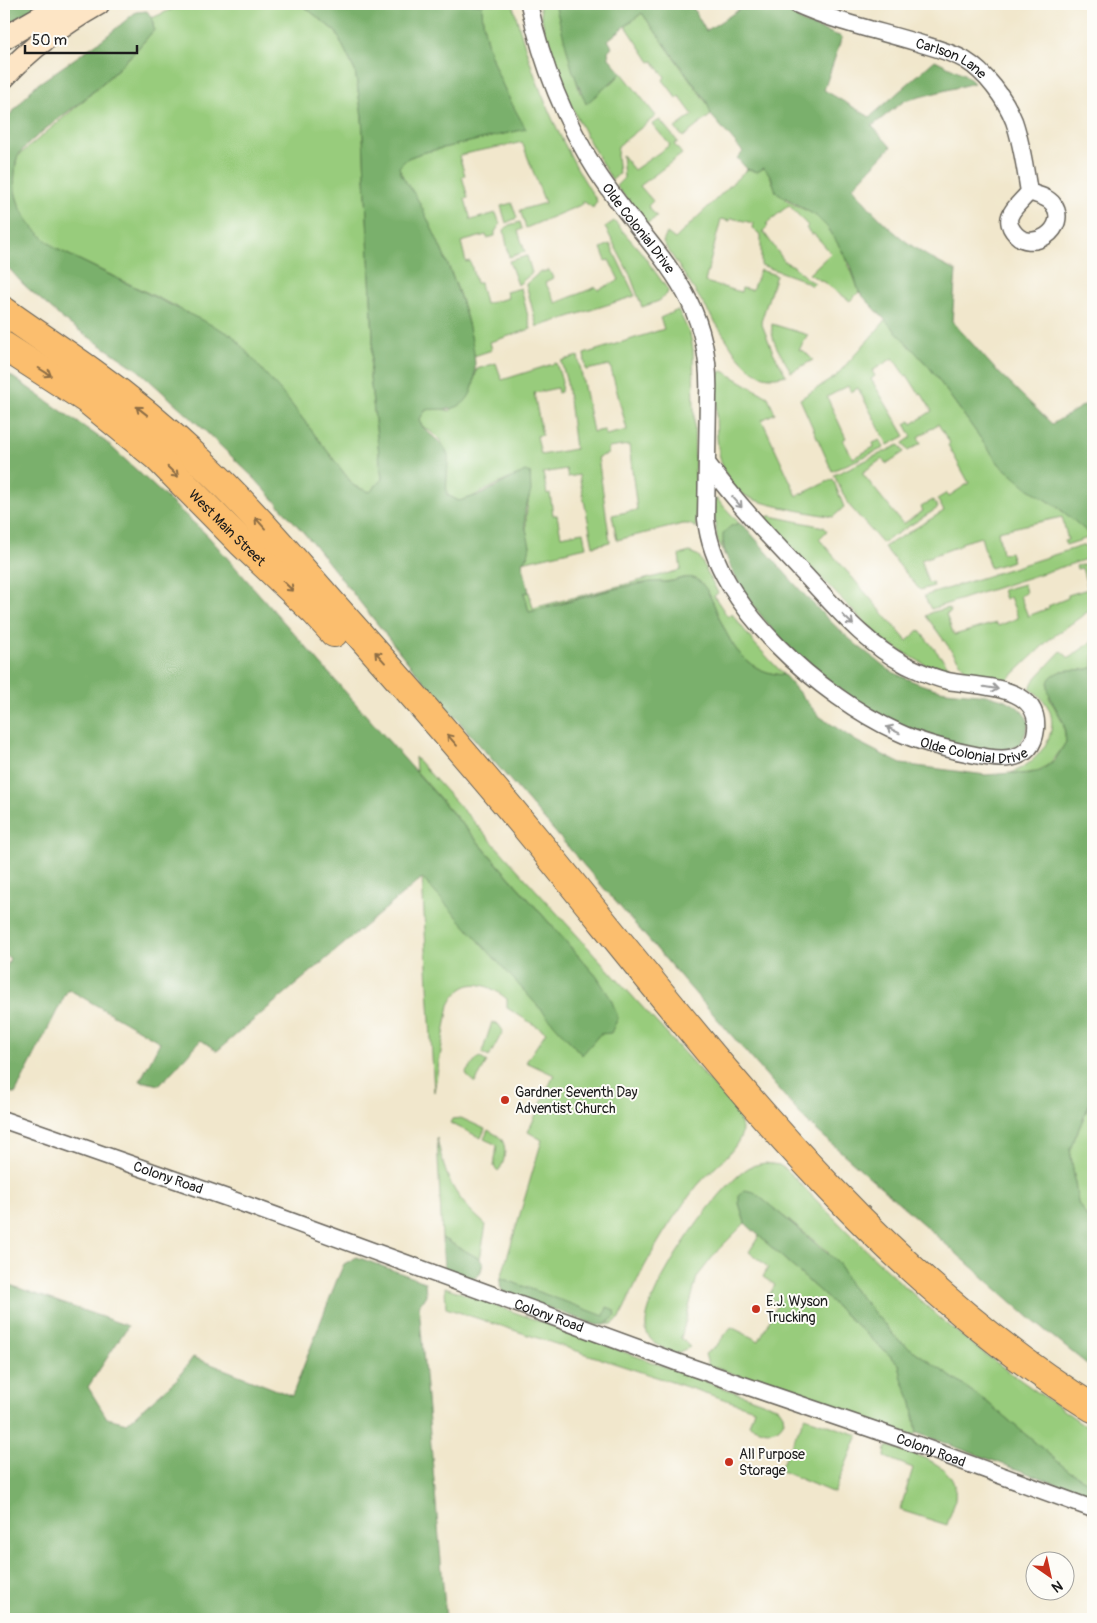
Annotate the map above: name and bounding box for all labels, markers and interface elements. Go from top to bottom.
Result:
scale bar [25,22,138,54]
text: 50 m [32,31,67,50]
street label: Carlson Lane [914,34,990,82]
street label: Olde Colonial Drive [599,180,679,277]
one-way arrow [38,367,52,377]
one-way arrow [136,406,149,417]
one-way arrow [166,466,179,478]
street label: West Main Street [185,486,270,570]
one-way arrow [731,495,742,508]
one-way arrow [254,516,266,529]
one-way arrow [282,580,294,592]
one-way arrow [842,614,854,626]
one-way arrow [374,651,386,664]
one-way arrow [983,684,999,694]
one-way arrow [885,725,900,735]
one-way arrow [446,733,457,746]
street label: Olde Colonial Drive [918,733,1031,767]
place label: Gardner Seventh Day Adventist Church [515,1084,638,1117]
marker: Gardner Seventh Day Adventist Church [499,1094,511,1106]
street label: Colony Road [131,1157,205,1197]
place label: E.J. Wyson Trucking [766,1293,828,1326]
street label: Colony Road [512,1295,586,1336]
marker: E.J. Wyson Trucking [750,1303,762,1315]
street label: Colony Road [894,1430,968,1470]
place label: All Purpose Storage [739,1446,805,1479]
marker: All Purpose Storage [723,1456,735,1468]
north arrow [1024,1550,1074,1600]
text: N [1048,1577,1066,1596]

